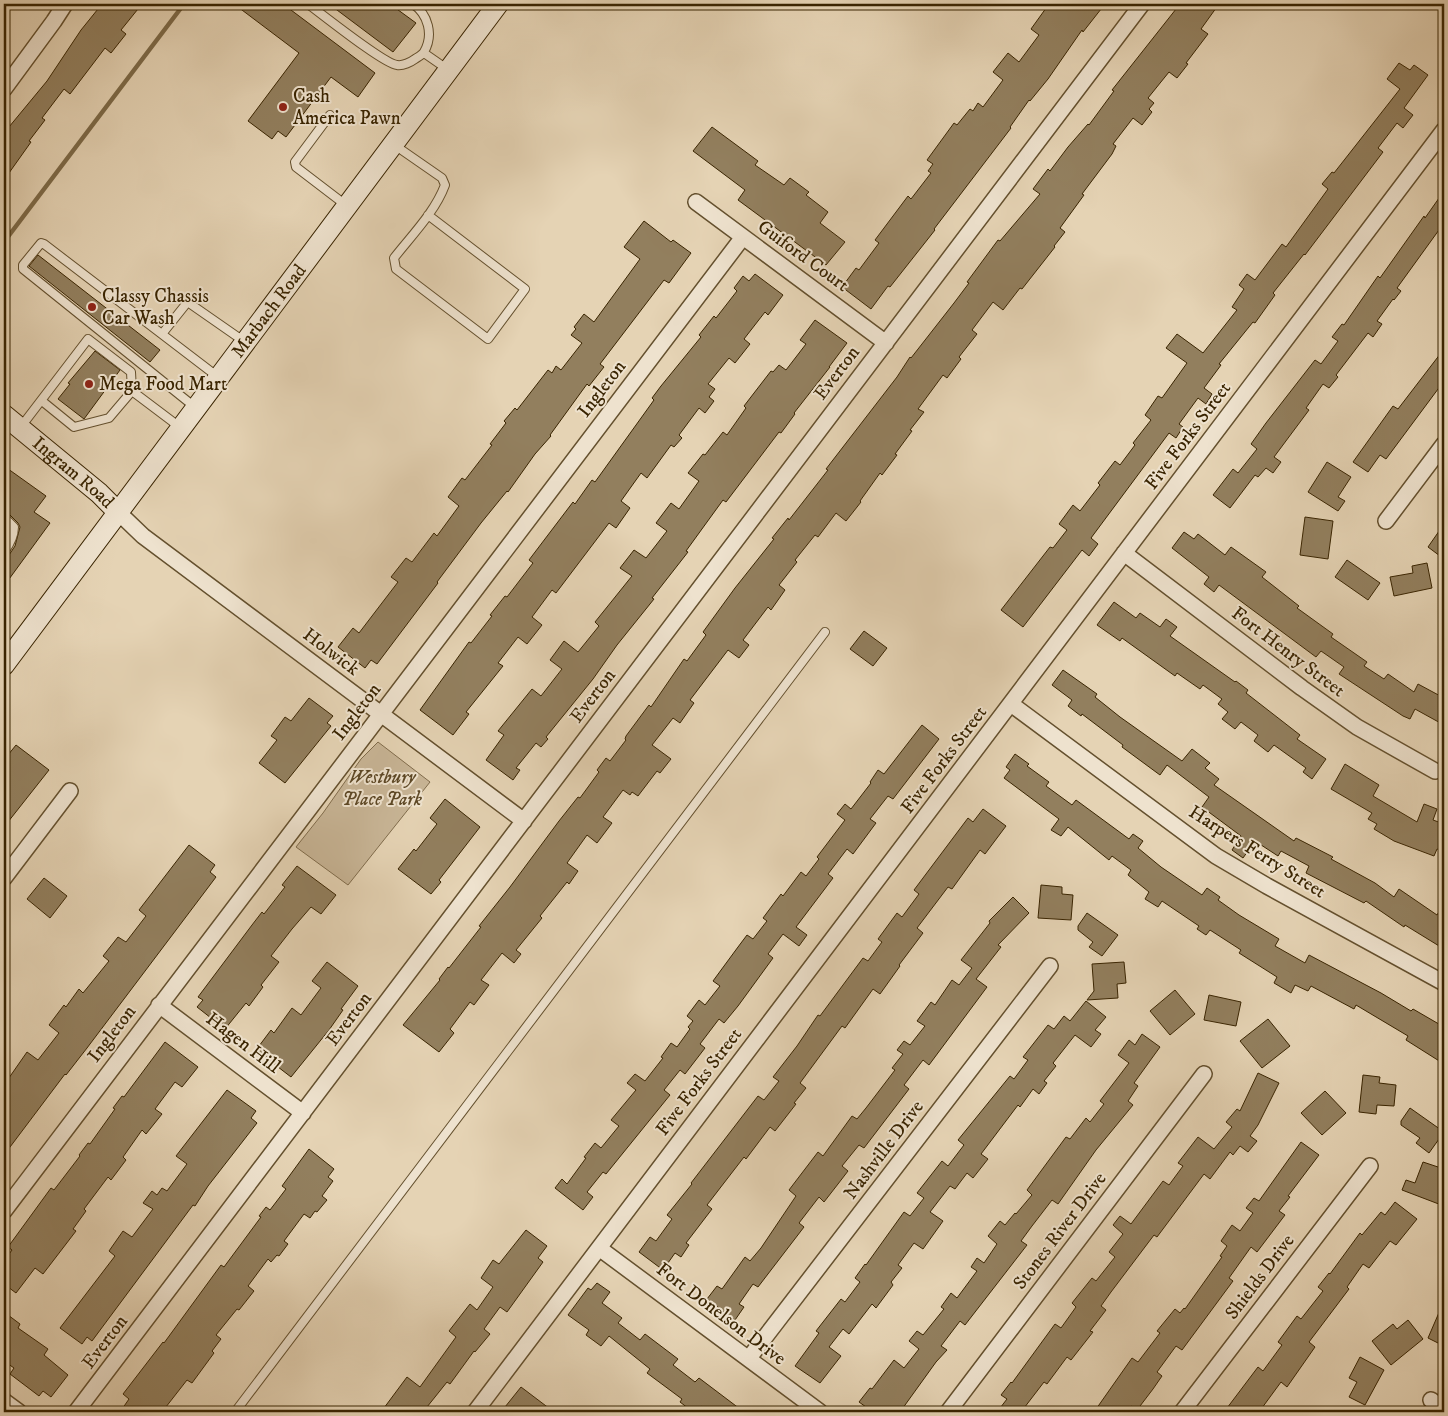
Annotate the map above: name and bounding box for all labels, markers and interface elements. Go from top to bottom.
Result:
place label: Cash America Pawn [293,85,401,130]
marker: Cash America Pawn [277,101,289,113]
street label: Guiford Court [753,215,853,297]
street label: Marbach Road [226,259,311,362]
place label: Classy Chassis Car Wash [102,285,209,330]
marker: Classy Chassis Car Wash [86,301,98,313]
street label: Everton [809,341,865,405]
street label: Ingleton [573,356,631,422]
place label: Mega Food Mart [99,373,227,396]
marker: Mega Food Mart [83,378,95,390]
street label: Five Forks Street [1140,378,1236,494]
street label: Ingram Road [28,432,120,514]
street label: Fort Henry Street [1227,602,1349,702]
street label: Holwick [298,623,364,681]
street label: Everton [565,664,621,728]
street label: Ingleton [328,679,386,745]
street label: Five Forks Street [896,702,992,818]
park label: Westbury Place Park [342,766,422,811]
street label: Harpers Ferry Street [1184,801,1330,903]
street label: Everton [321,987,377,1051]
street label: Ingleton [83,1001,141,1067]
street label: Hagen Hill [201,1008,285,1079]
street label: Five Forks Street [651,1024,747,1140]
street label: Nashville Drive [839,1096,929,1204]
street label: Stones River Drive [1009,1168,1112,1294]
street label: Shields Drive [1221,1230,1300,1324]
street label: Fort Donelson Drive [652,1258,790,1370]
street label: Everton [77,1310,133,1374]

